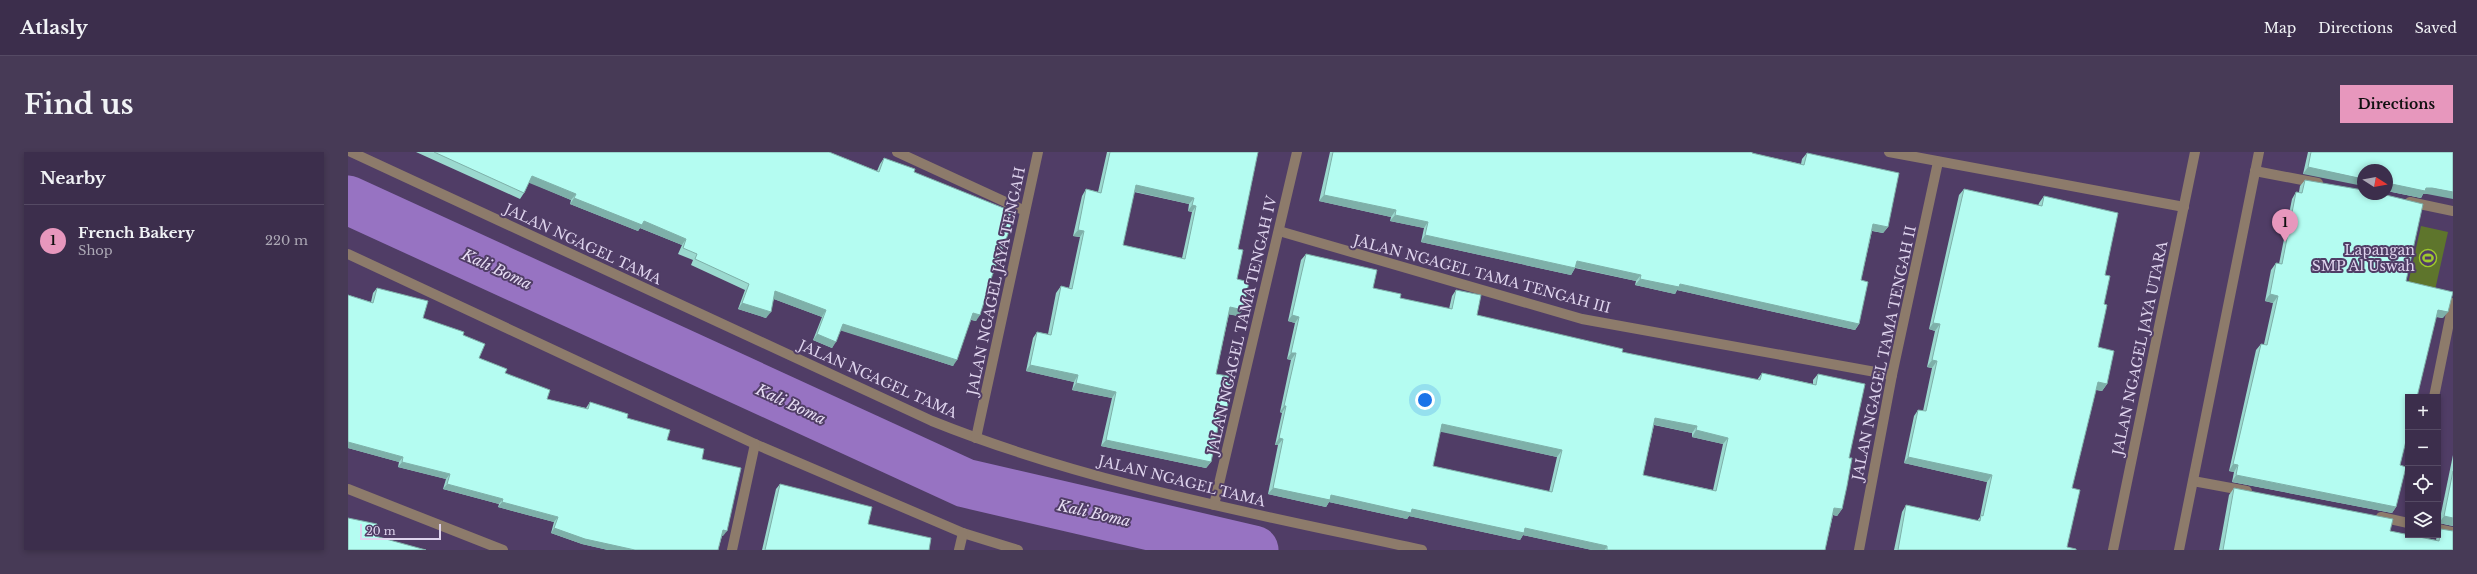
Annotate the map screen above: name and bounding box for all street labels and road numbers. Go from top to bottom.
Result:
street label: JALAN NGAGEL JAYA TENGAH [963,165,1029,399]
street label: JALAN NGAGEL TAMA TENGAH IV [1203,193,1281,458]
street label: JALAN NGAGEL TAMA [500,199,665,288]
street label: JALAN NGAGEL TAMA TENGAH II [1848,224,1920,484]
street label: JALAN NGAGEL TAMA TENGAH III [1349,230,1613,317]
street label: JALAN NGAGEL JAYA UTARA [2108,239,2172,459]
street label: JALAN NGAGEL TAMA [794,335,960,422]
street label: JALAN NGAGEL TAMA [1095,451,1268,511]

